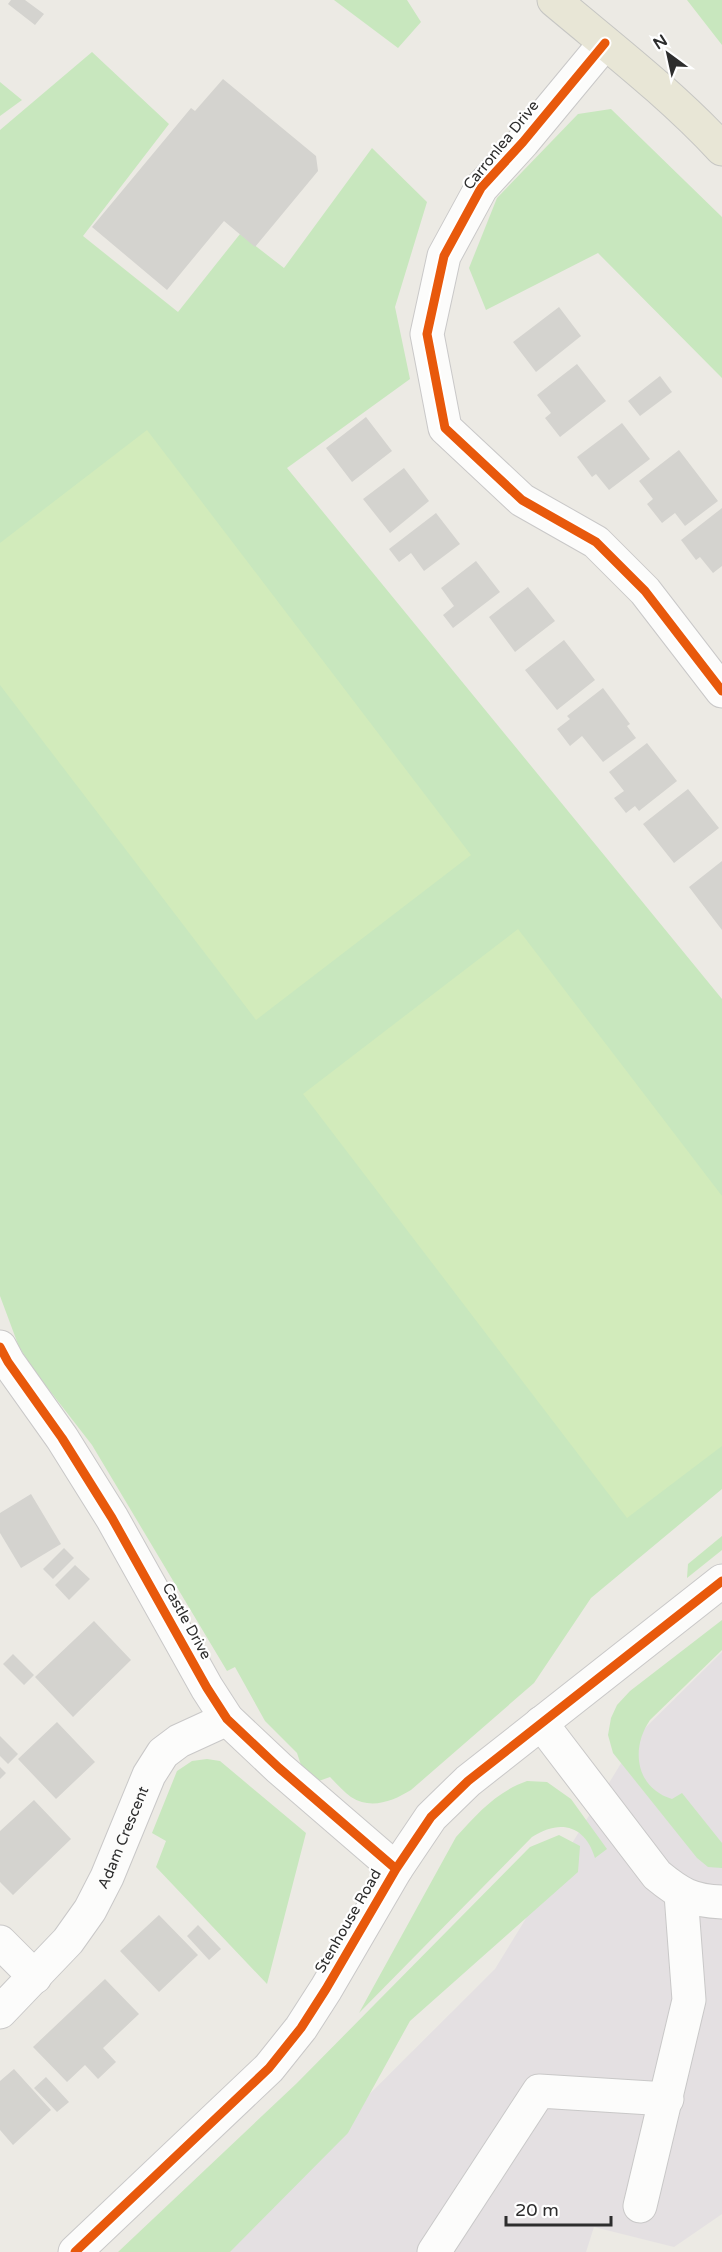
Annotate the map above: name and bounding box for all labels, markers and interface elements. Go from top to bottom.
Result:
north arrow [638,24,698,84]
text: N [650,30,671,54]
street label: Carronlea Drive [459,97,543,193]
street label: Castle Drive [159,1580,215,1662]
street label: Adam Crescent [93,1783,152,1892]
street label: Stenhouse Road [311,1866,385,1976]
scale bar [506,2189,611,2227]
text: 20 m [515,2199,559,2221]

